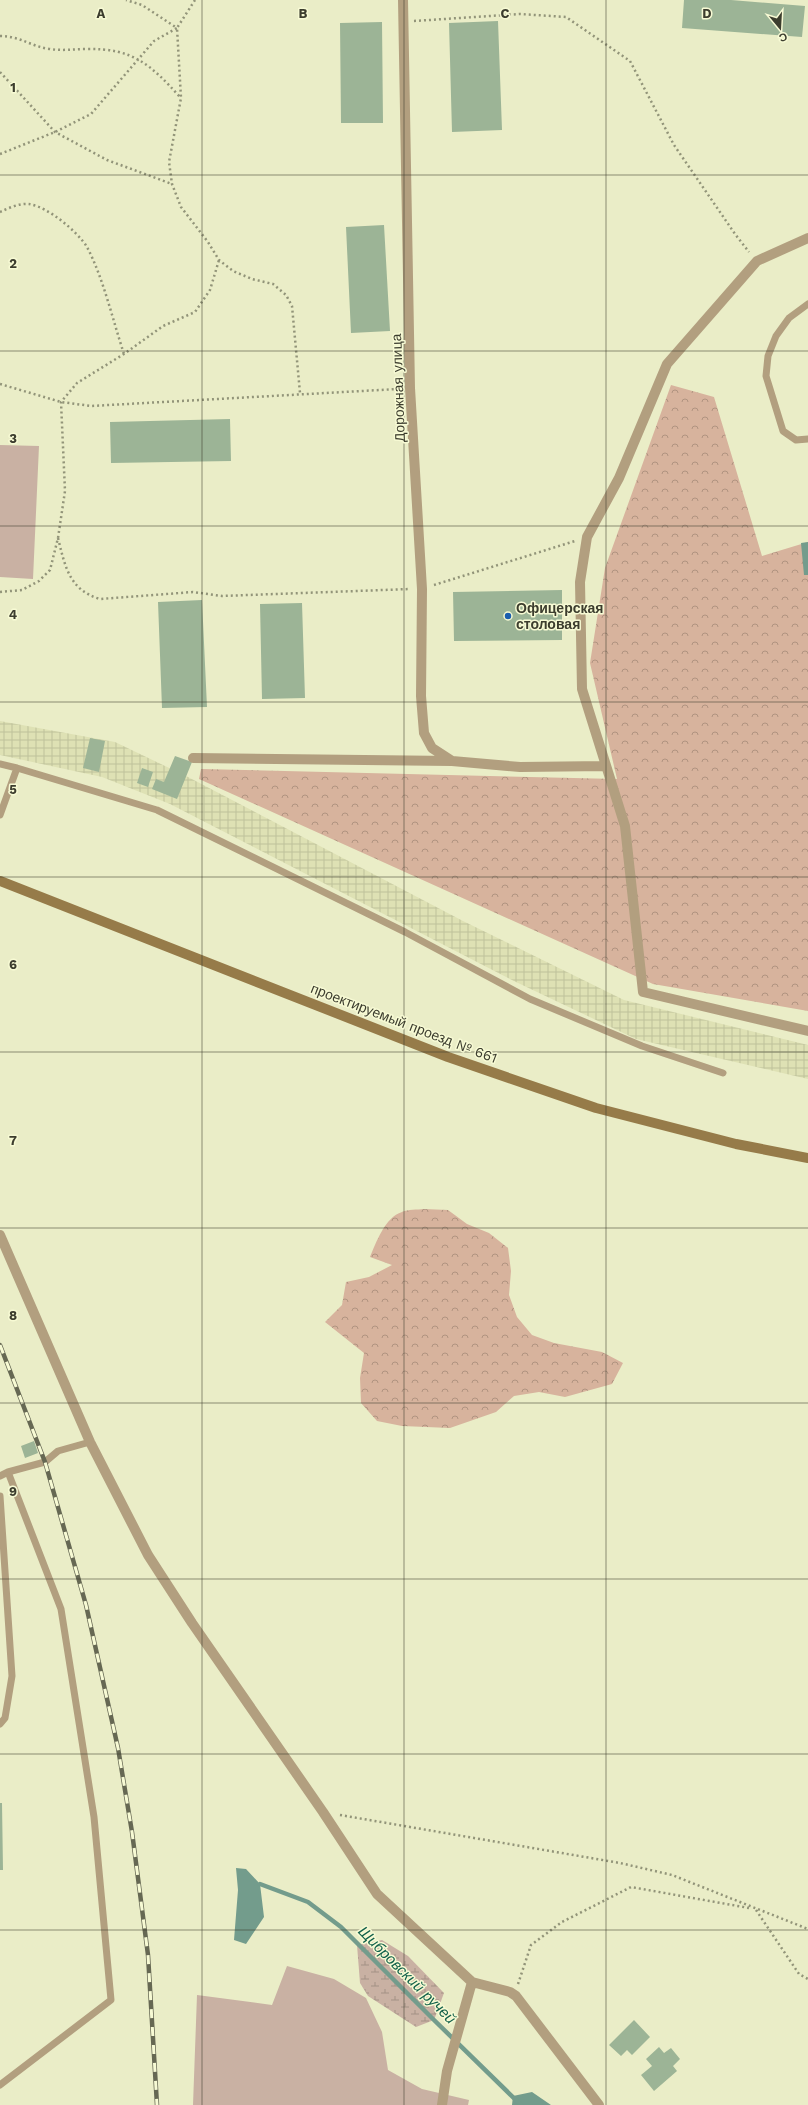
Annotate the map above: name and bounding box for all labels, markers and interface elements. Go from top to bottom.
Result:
text: A [97,6,106,21]
text: B [299,6,308,21]
text: C [501,6,510,21]
text: D [702,6,712,21]
north arrow [760,8,800,48]
text: С [777,30,789,44]
text: 1 [10,80,16,95]
text: 2 [9,256,17,271]
street label: Дорожная улица [388,333,408,443]
text: 3 [9,431,17,446]
place label: Офицерская столовая [516,600,603,632]
text: 4 [9,607,18,622]
marker: Офицерская столовая [503,611,513,621]
text: 5 [9,782,17,797]
text: 6 [9,957,17,972]
street label: проектируемый проезд № 661 [309,980,499,1066]
text: 7 [9,1133,17,1148]
text: 8 [9,1308,17,1323]
text: 9 [9,1484,17,1499]
water label: Щибровский ручей [354,1922,460,2028]

